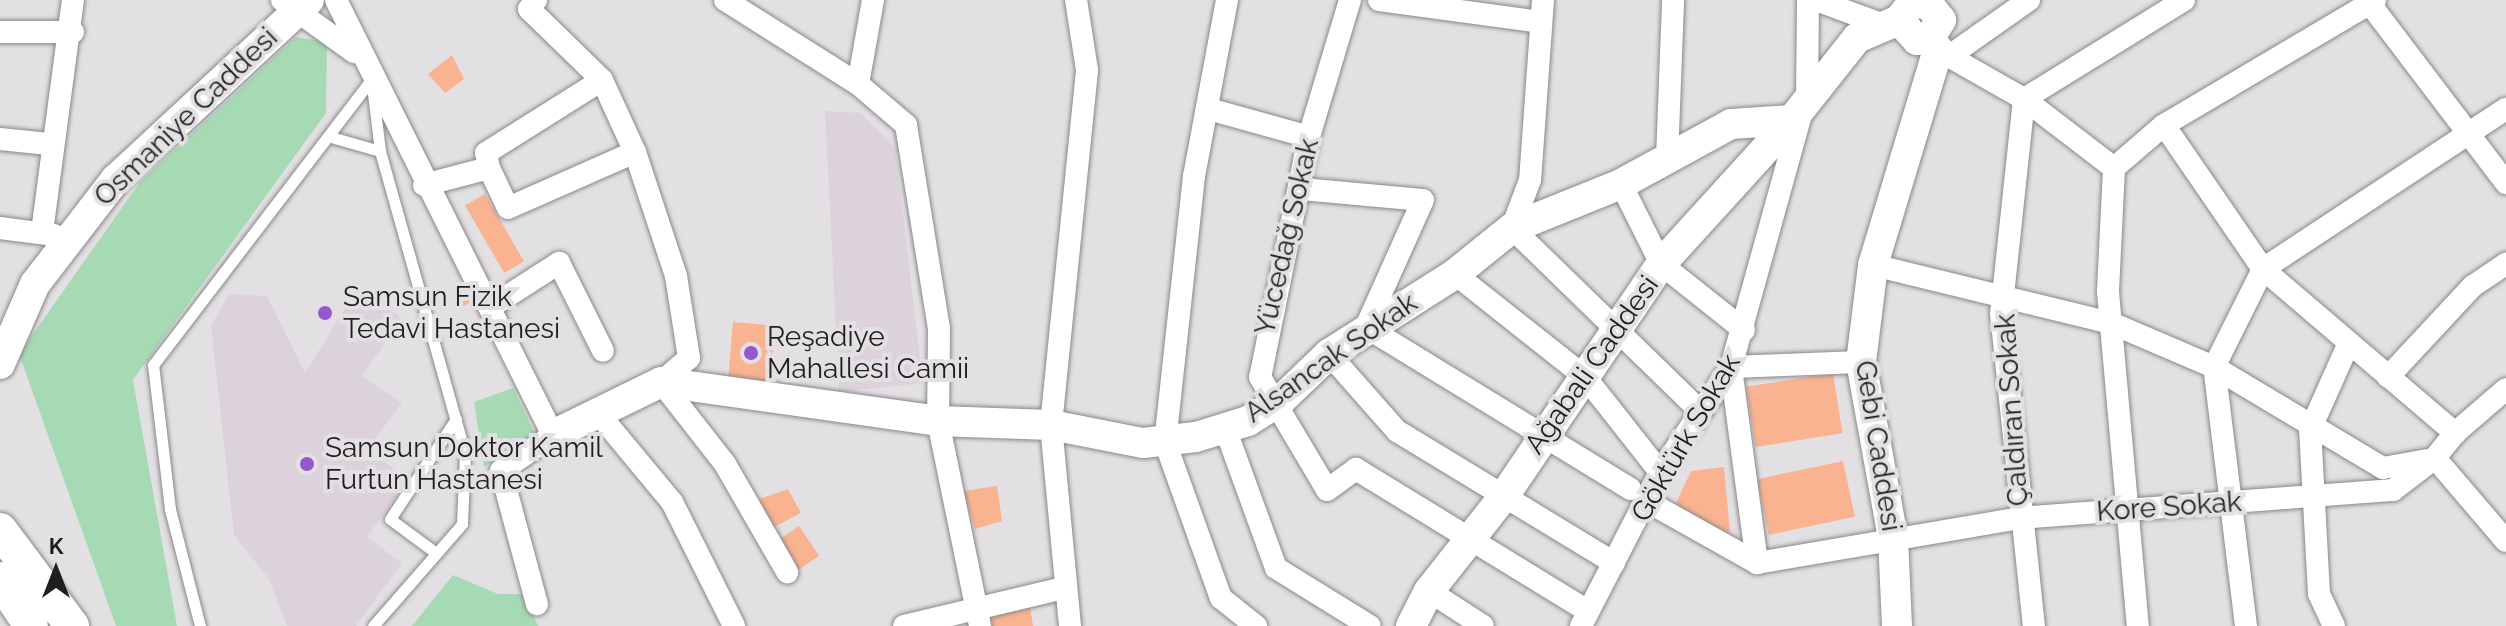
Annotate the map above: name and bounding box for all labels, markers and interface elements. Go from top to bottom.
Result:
street label: Osmaniye Caddesi [87,21,285,213]
street label: Yücedağ Sokak [1248,136,1326,338]
street label: Ağabali Caddesi [1518,269,1666,461]
place label: Samsun Fizik Tedavi Hastanesi [343,280,560,346]
street label: Alsancak Sokak [1238,286,1424,430]
marker: Samsun Fizik Tedavi Hastanesi [314,302,336,324]
street label: Çaldıran Sokak [1989,313,2035,507]
place label: Reşadiye Mahallesi Camii [767,320,969,386]
marker: Reşadiye Mahallesi Camii [742,344,760,362]
street label: Göktürk Sokak [1624,348,1748,528]
street label: Gebi Caddesi [1848,358,1908,534]
place label: Samsun Doktor Kamil Furtun Hastanesi [325,431,604,497]
marker: Samsun Doktor Kamil Furtun Hastanesi [296,453,318,475]
street label: Kore Sokak [2095,485,2243,529]
north arrow [16,530,96,610]
text: K [49,533,63,559]

